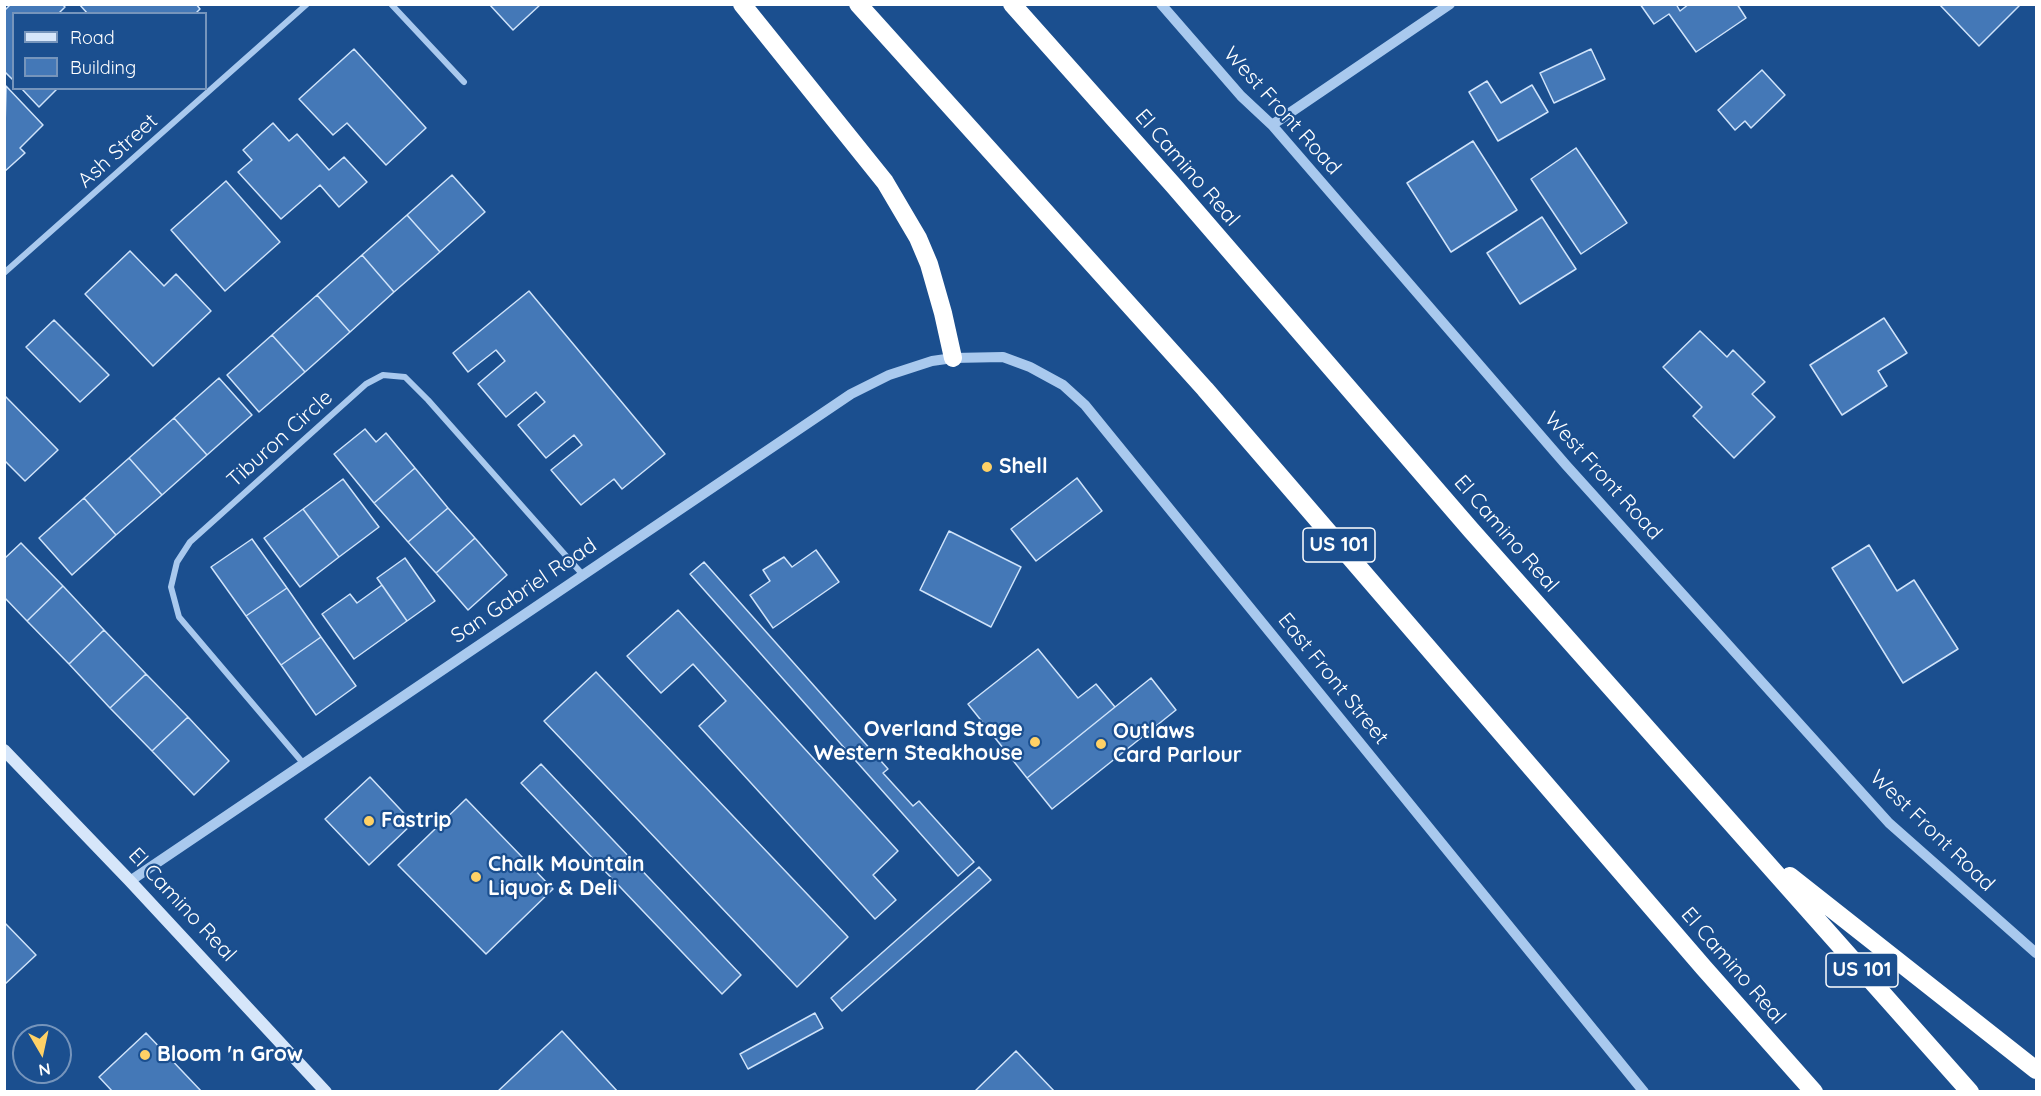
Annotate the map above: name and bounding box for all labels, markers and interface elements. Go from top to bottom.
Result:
legend [12,12,207,90]
text: Road [70,26,115,49]
street label: West Front Road [1218,42,1346,180]
text: Building [70,56,136,79]
street label: El Camino Real [1129,104,1245,232]
street label: Ash Street [73,109,163,193]
street label: Tiburon Circle [222,385,338,493]
street label: West Front Road [1539,407,1667,545]
place label: Shell [999,454,1048,480]
marker: Shell [980,460,994,474]
street label: El Camino Real [1448,470,1564,598]
road number: US 101 [1303,528,1375,562]
street label: San Gabriel Road [447,533,601,649]
street label: East Front Street [1272,608,1394,750]
place label: Overland Stage Western Steakhouse [814,717,1023,767]
place label: Outlaws Card Parlour [1113,719,1242,769]
marker: Overland Stage Western Steakhouse [1028,735,1042,749]
marker: Outlaws Card Parlour [1094,737,1108,751]
street label: West Front Road [1864,765,2000,897]
place label: Fastrip [381,808,452,834]
marker: Fastrip [362,814,376,828]
street label: El Camino Real [123,843,241,967]
place label: Chalk Mountain Liquor & Deli [488,852,645,902]
marker: Chalk Mountain Liquor & Deli [469,870,483,884]
street label: El Camino Real [1675,902,1791,1030]
road number: US 101 [1826,953,1898,987]
north arrow [12,1024,72,1084]
place label: Bloom 'n Grow [157,1042,303,1068]
marker: Bloom 'n Grow [138,1048,152,1062]
text: N [37,1059,52,1081]

